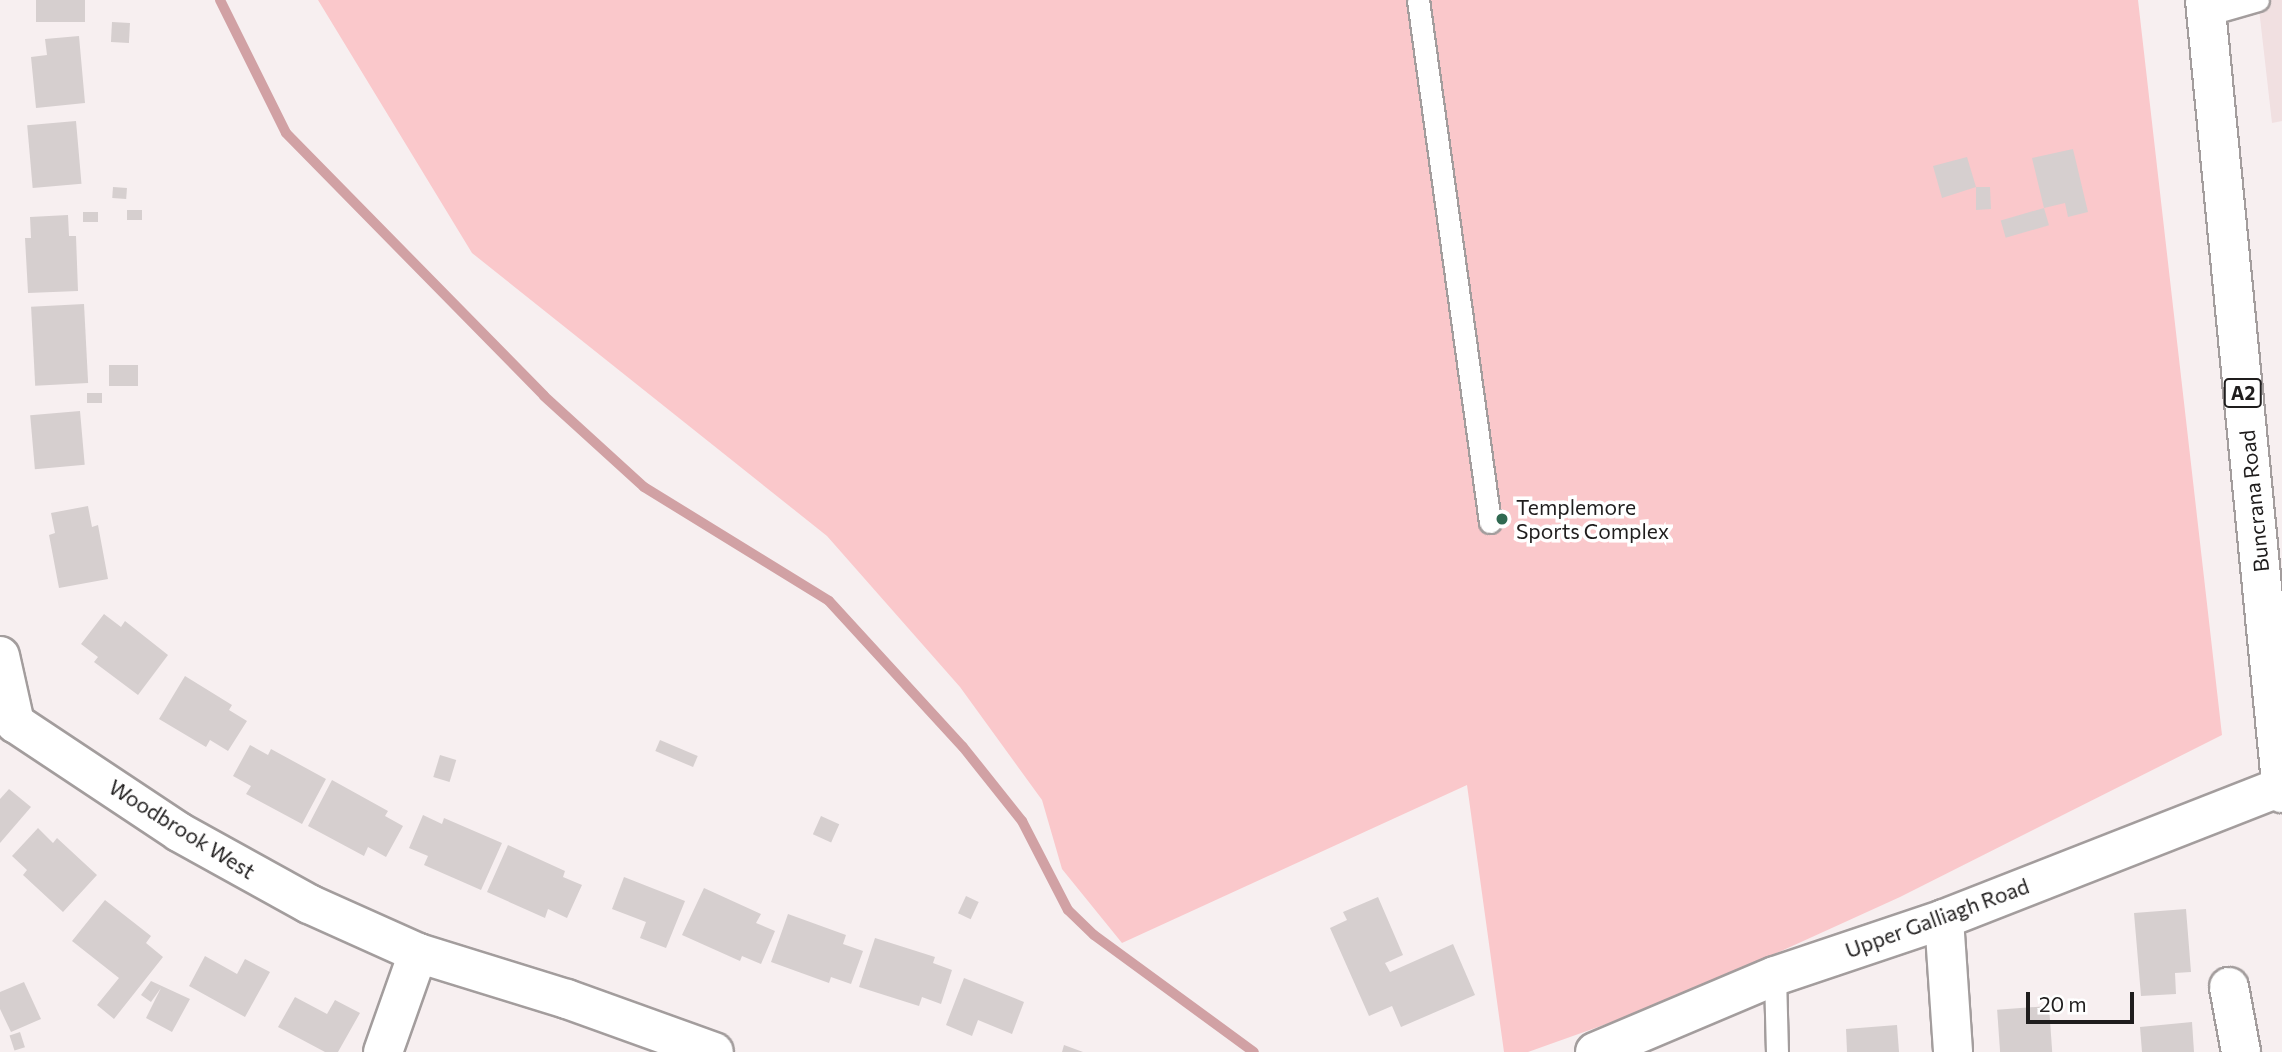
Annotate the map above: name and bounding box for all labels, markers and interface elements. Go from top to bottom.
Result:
road number: A2 [2224,378,2262,408]
street label: Buncrana Road [2234,429,2274,573]
place label: Templemore Sports Complex [1516,494,1669,544]
marker: Templemore Sports Complex [1494,511,1510,527]
street label: Woodbrook West [104,774,260,884]
street label: Upper Galliagh Road [1842,873,2032,963]
scale bar [2030,978,2138,1022]
text: 20 m [2039,991,2087,1016]

